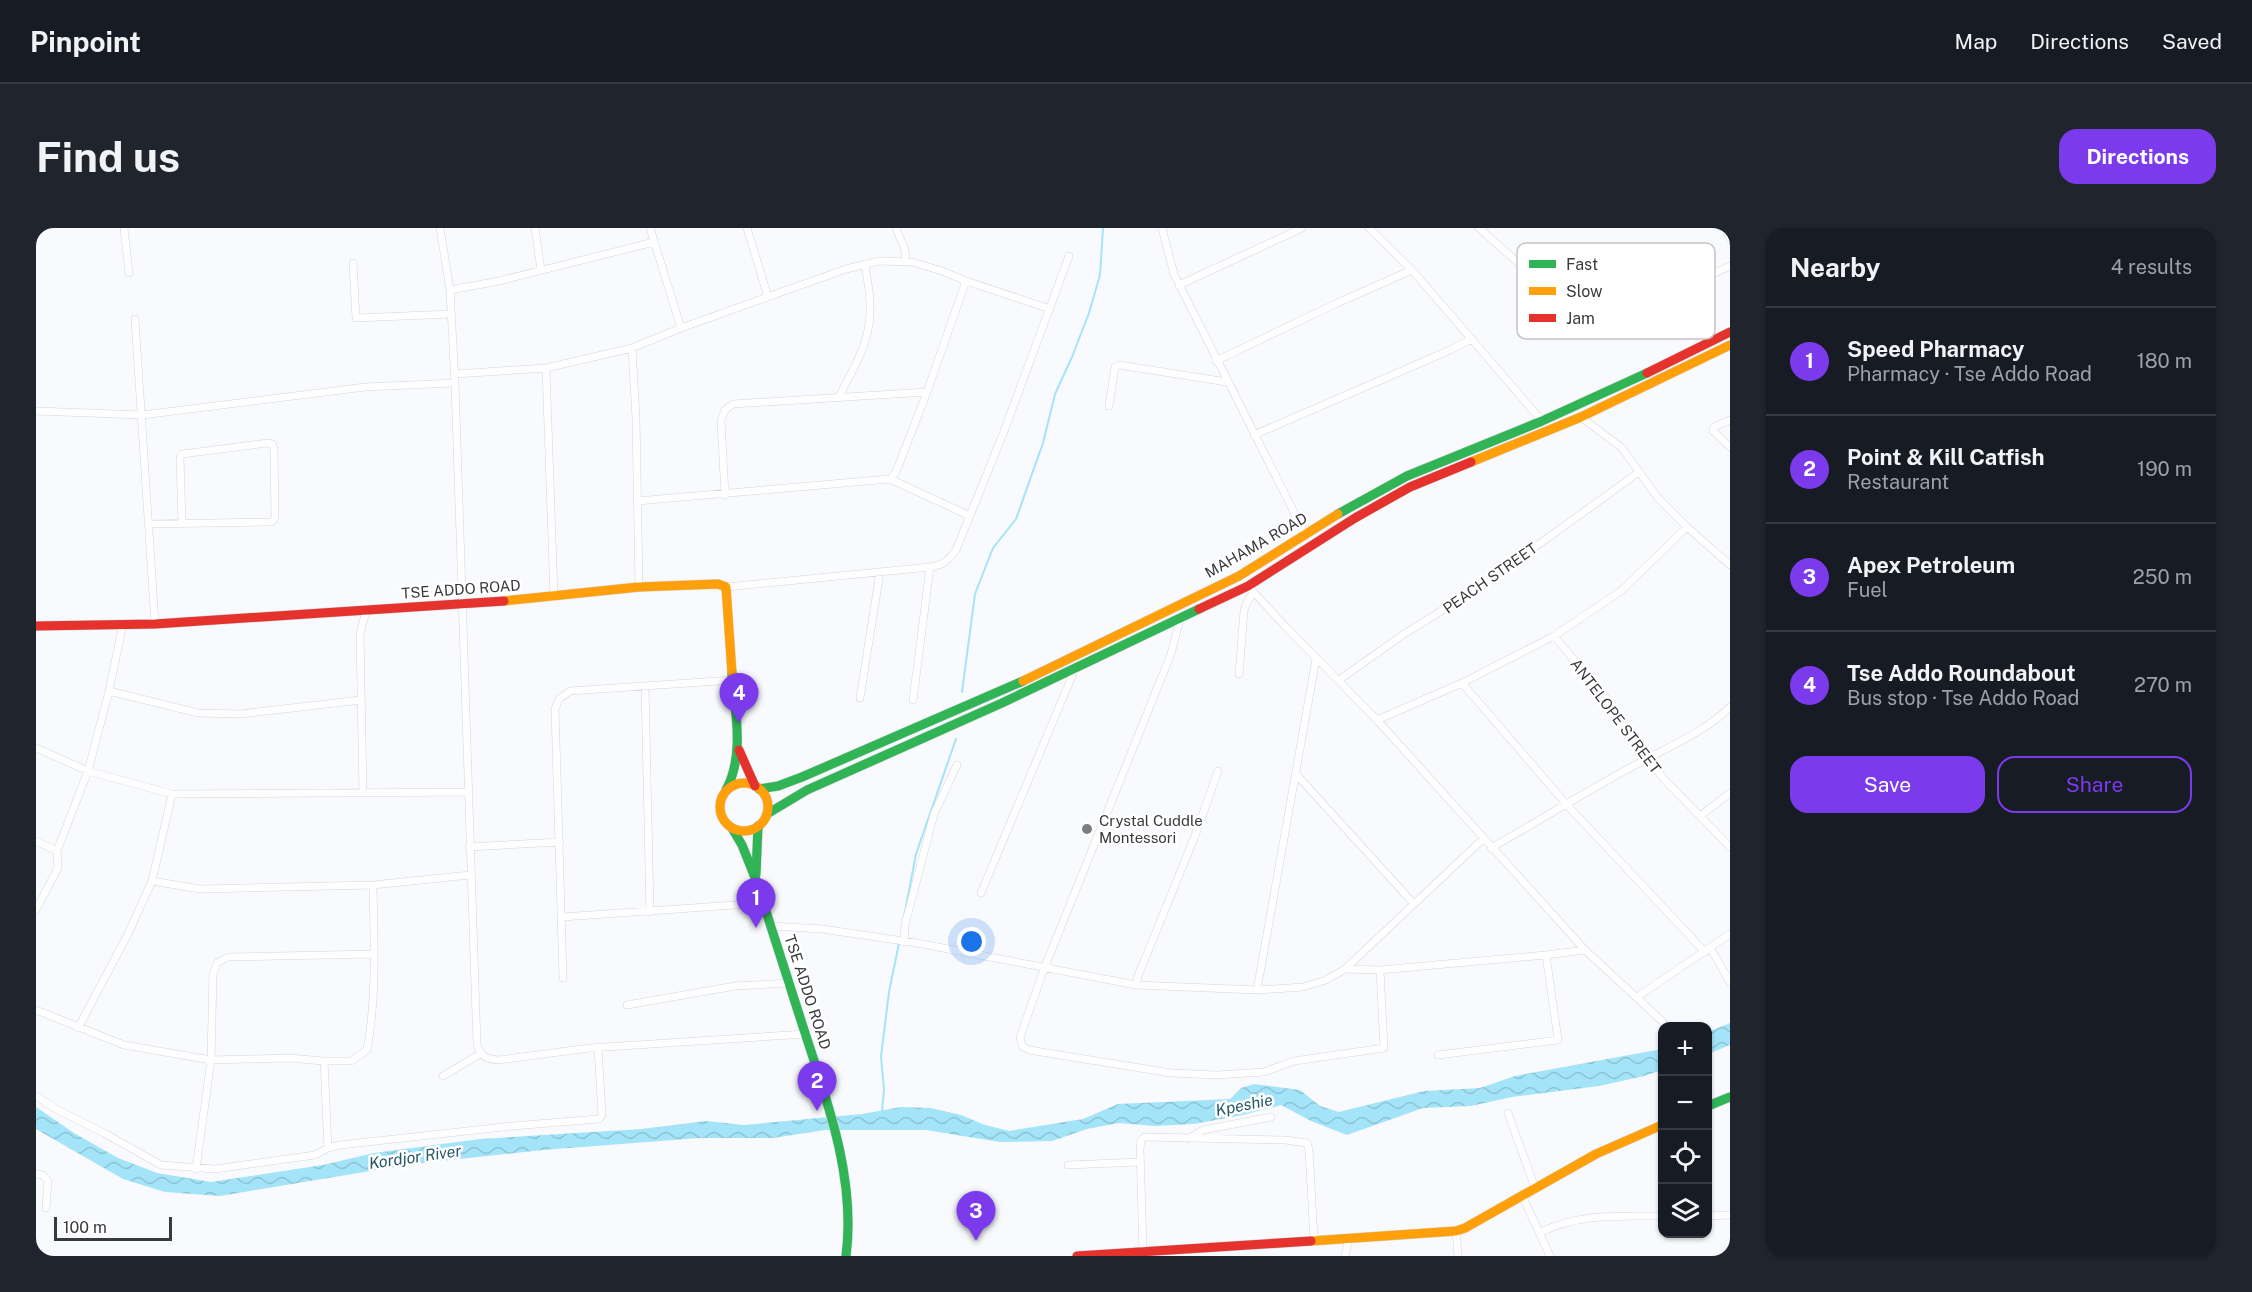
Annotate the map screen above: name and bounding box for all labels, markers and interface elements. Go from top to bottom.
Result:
text: Pinpoint [30,25,141,58]
text: Map [1955,29,1997,54]
text: Directions [2030,29,2129,54]
text: Saved [2162,29,2222,54]
button: Directions [2059,129,2216,184]
text: Find us [36,132,180,181]
legend [1517,243,1715,339]
text: Nearby [1790,252,1880,283]
text: Fast [1566,255,1598,274]
text: 4 results [2111,255,2192,279]
text: Slow [1566,282,1603,301]
text: Jam [1566,309,1595,328]
text: Speed Pharmacy [1847,336,2024,362]
text: 1 [1805,349,1814,373]
text: 180 m [2137,349,2192,373]
text: Pharmacy · Tse Addo Road [1847,362,2092,386]
text: Point & Kill Catfish [1847,444,2045,470]
text: 2 [1803,457,1816,481]
text: 190 m [2137,457,2192,481]
text: Restaurant [1847,470,1949,494]
street label: MAHAMA ROAD [1202,509,1310,581]
street label: PEACH STREET [1440,539,1540,617]
text: Apex Petroleum [1847,552,2015,578]
text: 3 [1803,565,1816,589]
text: 250 m [2133,565,2192,589]
street label: TSE ADDO ROAD [401,576,521,602]
text: Fuel [1847,578,1888,602]
street label: ANTELOPE STREET [1567,655,1665,777]
text: Tse Addo Roundabout [1847,660,2076,686]
text: 4 [1803,673,1816,697]
text: 270 m [2134,673,2192,697]
pin: 4 [720,674,758,723]
text: Bus stop · Tse Addo Road [1847,686,2080,710]
button: Save [1790,756,1985,813]
button: Share [1997,756,2192,813]
place label: Crystal Cuddle Montessori [1099,812,1203,846]
marker: Crystal Cuddle Montessori [1080,822,1094,836]
pin: 1 [736,878,776,928]
your location [957,927,986,956]
street label: TSE ADDO ROAD [781,933,835,1051]
map controls [1658,1022,1712,1238]
button: + [1658,1022,1712,1076]
pin: 2 [798,1062,836,1111]
button: − [1658,1076,1712,1130]
water label: Kpeshie [1214,1090,1274,1120]
button: locate [1658,1130,1712,1184]
water label: Kordjor River [368,1141,463,1173]
button: layers [1658,1184,1712,1238]
pin: 3 [956,1192,996,1241]
scale bar [54,1214,172,1242]
text: 100 m [63,1218,107,1237]

